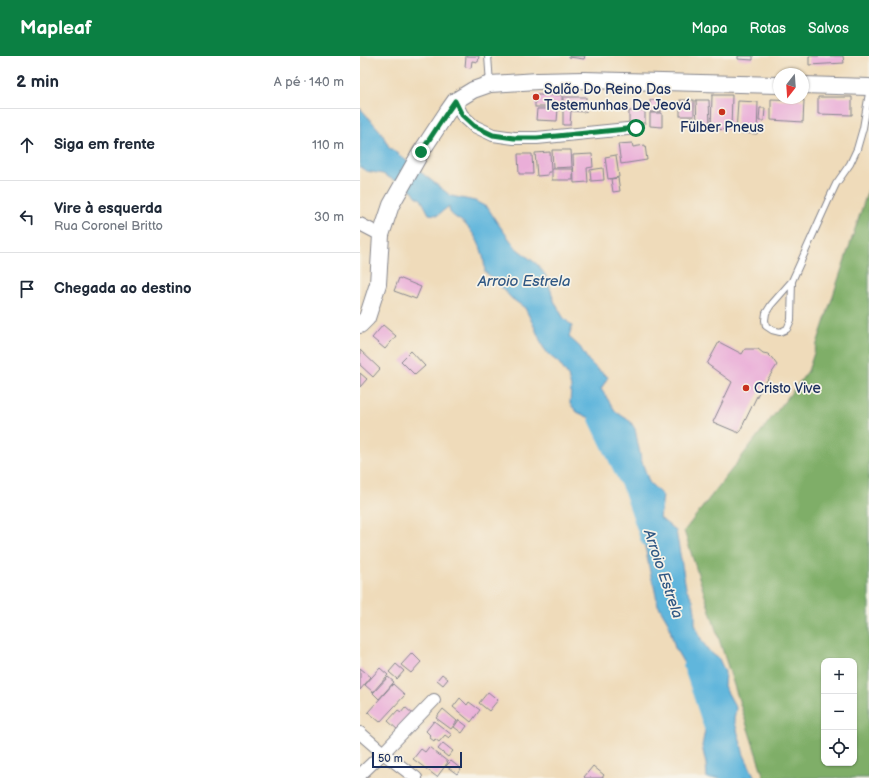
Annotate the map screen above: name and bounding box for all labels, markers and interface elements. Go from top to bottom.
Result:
text: Mapleaf [20,17,92,40]
text: Mapa [691,20,728,37]
text: Rotas [750,20,786,37]
text: Salvos [808,20,849,37]
north arrow [773,68,809,104]
text: 2 min [16,72,59,92]
text: A pé · 140 m [274,74,344,90]
place label: Salão Do Reino Das Testemunhas De Jeová [544,81,691,114]
marker: Salão Do Reino Das Testemunhas De Jeová [531,92,541,102]
marker: Fülber Pneus [717,107,727,117]
route start [627,119,645,137]
place label: Fülber Pneus [680,119,764,136]
icon: ahead [16,134,38,156]
text: Siga em frente [54,135,155,154]
text: 110 m [312,137,344,153]
route end [412,143,430,161]
text: Vire à esquerda [54,199,162,218]
icon: left [16,206,38,228]
text: 30 m [314,209,344,225]
text: Rua Coronel Britto [54,218,163,234]
water label: Arroio Estrela [477,272,570,291]
icon: arrive [16,278,38,300]
text: Chegada ao destino [54,279,192,298]
place label: Cristo Vive [754,380,821,397]
marker: Cristo Vive [741,383,751,393]
water label: Arroio Estrela [639,526,687,621]
map controls [821,658,857,766]
button: + [821,658,857,694]
button: − [821,694,857,730]
button: locate [821,730,857,766]
scale bar [372,750,462,769]
text: 50 m [378,752,403,765]

